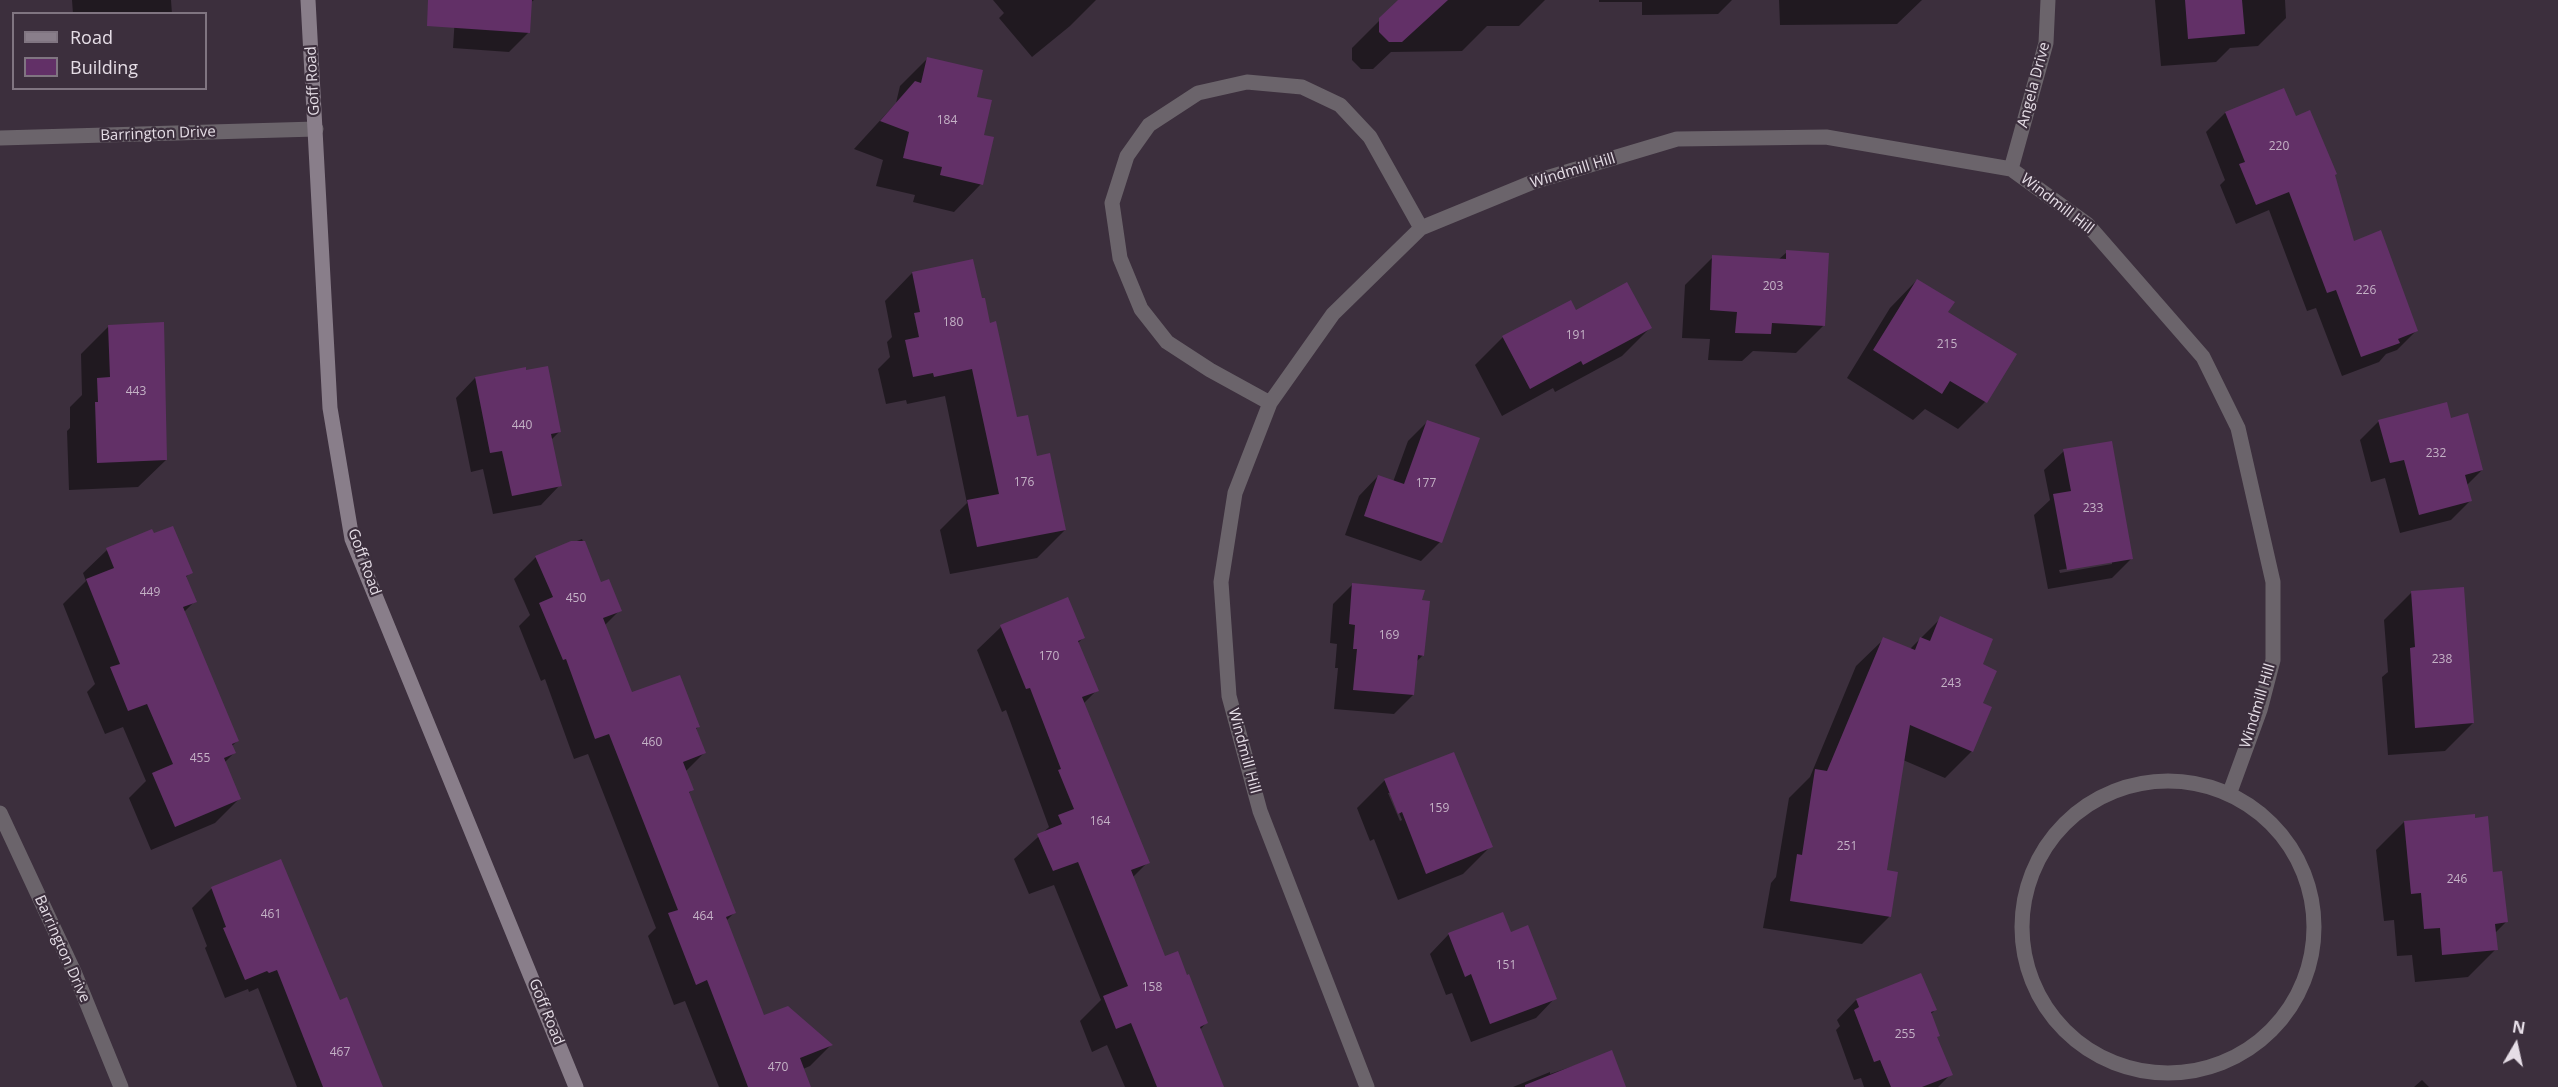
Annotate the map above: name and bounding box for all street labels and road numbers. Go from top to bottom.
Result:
street label: Angela Drive [2014,40,2054,130]
street label: Goff Road [302,46,324,116]
street label: Barrington Drive [100,123,216,145]
street label: Windmill Hill [1528,150,1618,192]
street label: Windmill Hill [2017,170,2097,238]
street label: Goff Road [344,526,384,598]
street label: Windmill Hill [2237,661,2279,751]
street label: Windmill Hill [1224,706,1264,796]
street label: Barrington Drive [30,893,94,1005]
street label: Goff Road [525,976,567,1048]

